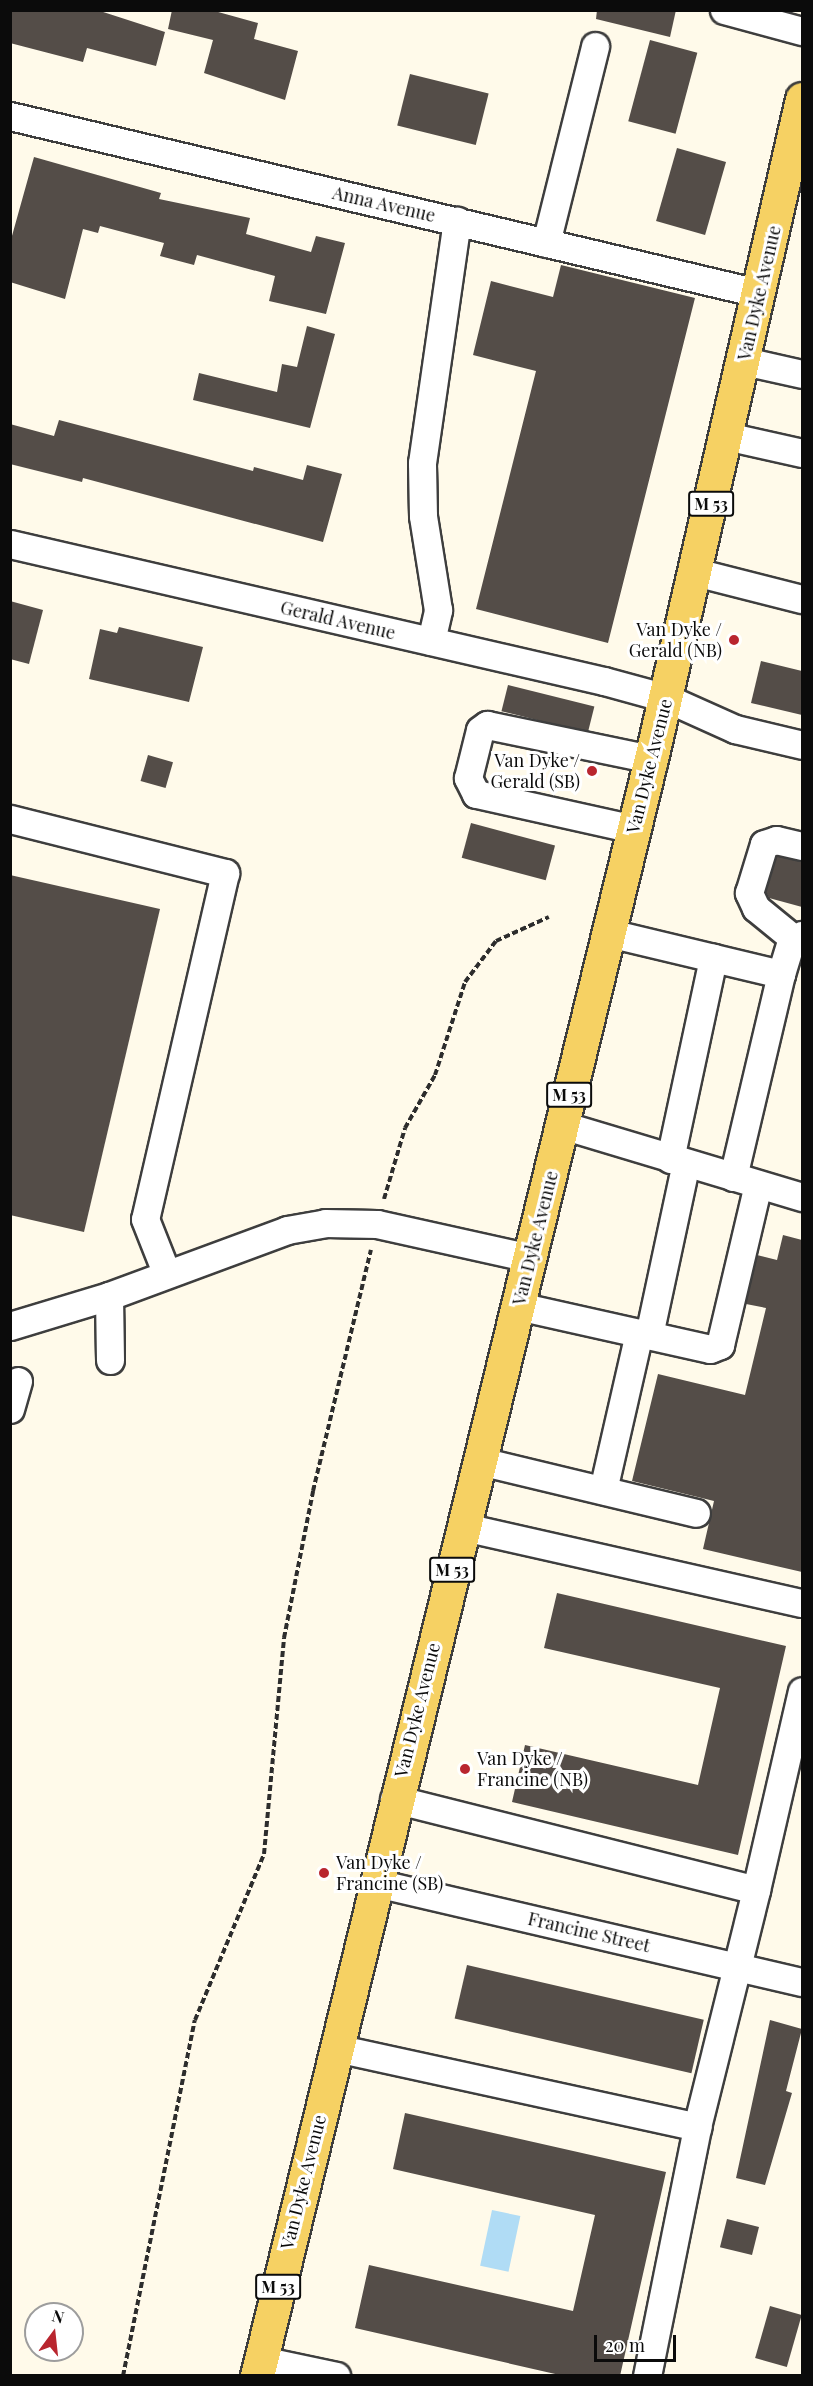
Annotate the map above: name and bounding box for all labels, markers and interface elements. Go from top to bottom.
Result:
street label: Anna Avenue [330,182,438,226]
street label: Van Dyke Avenue [733,223,785,363]
road number: M 53 [687,491,735,517]
street label: Gerald Avenue [278,596,398,644]
place label: Van Dyke / Gerald (NB) [629,619,722,662]
marker: Van Dyke / Gerald (NB) [727,633,741,647]
street label: Van Dyke Avenue [622,696,676,836]
place label: Van Dyke / Gerald (SB) [490,750,580,792]
marker: Van Dyke / Gerald (SB) [585,764,599,778]
road number: M 53 [545,1082,593,1108]
street label: Van Dyke Avenue [508,1168,562,1308]
road number: M 53 [428,1557,476,1583]
street label: Van Dyke Avenue [390,1640,444,1780]
place label: Van Dyke / Francine (NB) [477,1748,588,1790]
marker: Van Dyke / Francine (NB) [458,1762,472,1776]
place label: Van Dyke / Francine (SB) [336,1852,443,1894]
marker: Van Dyke / Francine (SB) [317,1866,331,1880]
street label: Francine Street [526,1907,652,1957]
street label: Van Dyke Avenue [276,2112,330,2252]
road number: M 53 [254,2274,302,2300]
north arrow [24,2302,84,2362]
text: N [50,2304,67,2328]
scale bar [597,2323,680,2361]
text: 20 m [605,2333,645,2357]

